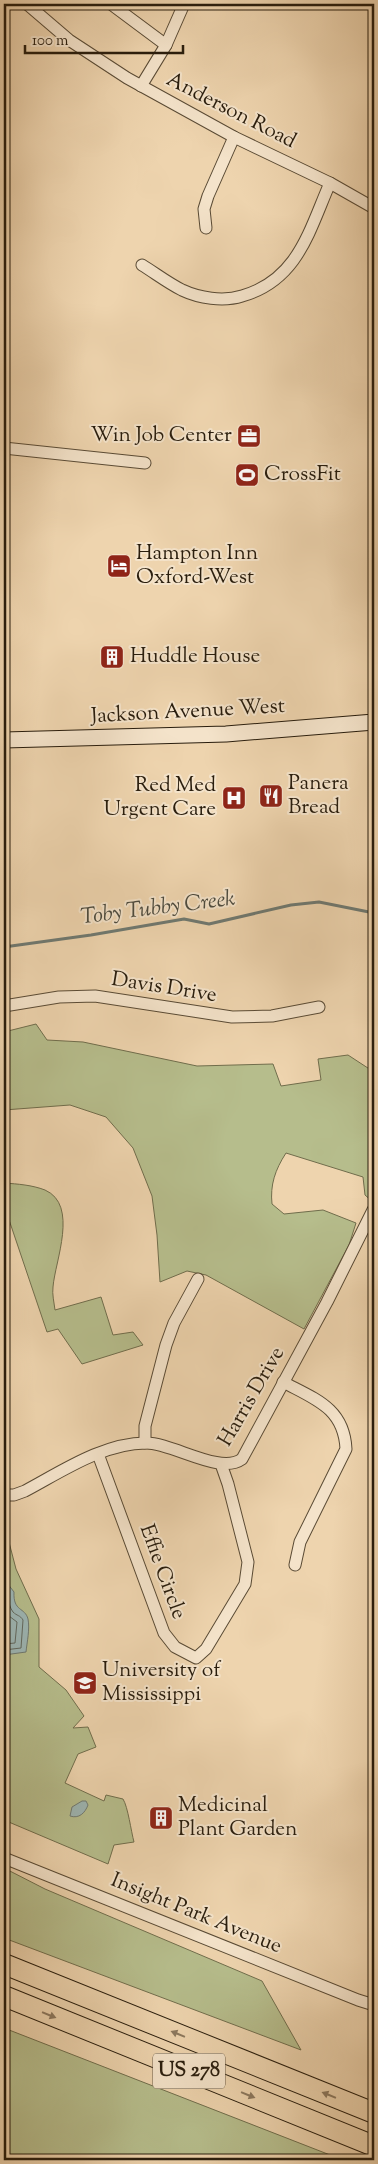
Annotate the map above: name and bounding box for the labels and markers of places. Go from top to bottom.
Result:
place label: Win Job Center [91,421,232,451]
office icon: Win Job Center [236,423,262,449]
place label: CrossFit [264,460,341,490]
sports icon: CrossFit [234,462,260,488]
place label: Hampton Inn Oxford-West [136,539,258,593]
hotel icon: Hampton Inn Oxford-West [106,553,132,579]
place label: Huddle House [130,642,260,672]
building icon: Huddle House [99,644,125,670]
place label: Panera Bread [288,769,349,823]
place label: Red Med Urgent Care [104,771,216,825]
restaurant icon: Panera Bread [258,783,284,809]
hospital icon: Red Med Urgent Care [221,785,247,811]
place label: University of Mississippi [102,1656,222,1710]
school or university icon: University of Mississippi [72,1670,98,1696]
place label: Medicinal Plant Garden [178,1791,298,1845]
building icon: Medicinal Plant Garden [148,1805,174,1831]

